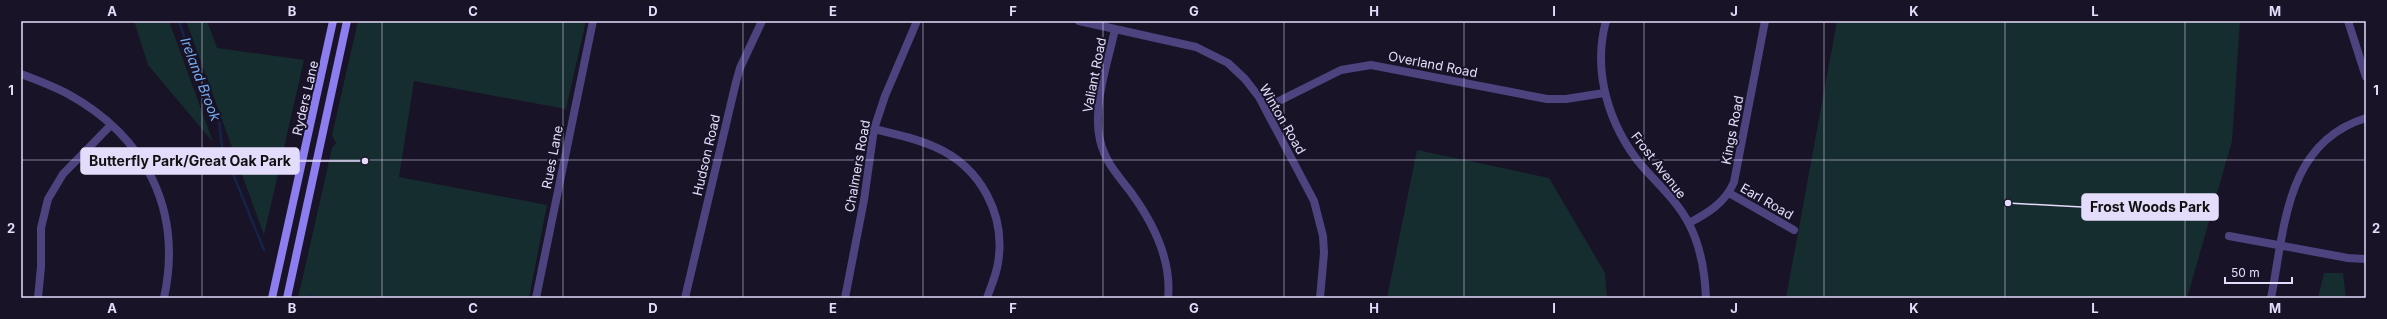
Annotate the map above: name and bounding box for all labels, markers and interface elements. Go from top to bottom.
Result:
text: A [107,3,117,19]
text: B [288,3,297,19]
text: C [468,3,478,19]
text: D [648,3,658,19]
text: E [829,3,837,19]
text: F [1009,3,1017,19]
text: G [1189,3,1199,19]
text: H [1369,3,1379,19]
text: I [1552,3,1556,19]
text: J [1730,3,1738,19]
text: K [1909,3,1919,19]
text: L [2091,3,2099,19]
text: M [2269,3,2281,19]
water label: Ireland Brook [177,35,225,124]
street label: Valiant Road [1079,36,1109,114]
street label: Overland Road [1387,47,1479,81]
street label: Ryders Lane [289,59,321,137]
street label: Winton Road [1257,81,1309,157]
text: 1 [8,82,14,98]
text: 1 [2373,82,2379,98]
street label: Kings Road [1718,94,1746,166]
street label: Hudson Road [689,113,723,197]
street label: Chalmers Road [841,119,873,213]
street label: Rues Lane [538,124,566,190]
street label: Frost Avenue [1628,128,1690,202]
callout: Butterfly Park/Great Oak Park [81,148,299,174]
text: Butterfly Park/Great Oak Park [89,152,292,169]
street label: Earl Road [1738,179,1796,223]
callout: Frost Woods Park [2082,194,2218,220]
text: Frost Woods Park [2090,198,2211,215]
text: 2 [7,220,15,236]
text: 2 [2372,220,2380,236]
scale bar [2225,259,2292,285]
text: 50 m [2231,265,2260,280]
text: A [107,300,117,316]
text: B [288,300,297,316]
text: C [468,300,478,316]
text: D [648,300,658,316]
text: E [829,300,837,316]
text: F [1009,300,1017,316]
text: G [1189,300,1199,316]
text: H [1369,300,1379,316]
text: I [1552,300,1556,316]
text: J [1730,300,1738,316]
text: K [1909,300,1919,316]
text: L [2091,300,2099,316]
text: M [2269,300,2281,316]

